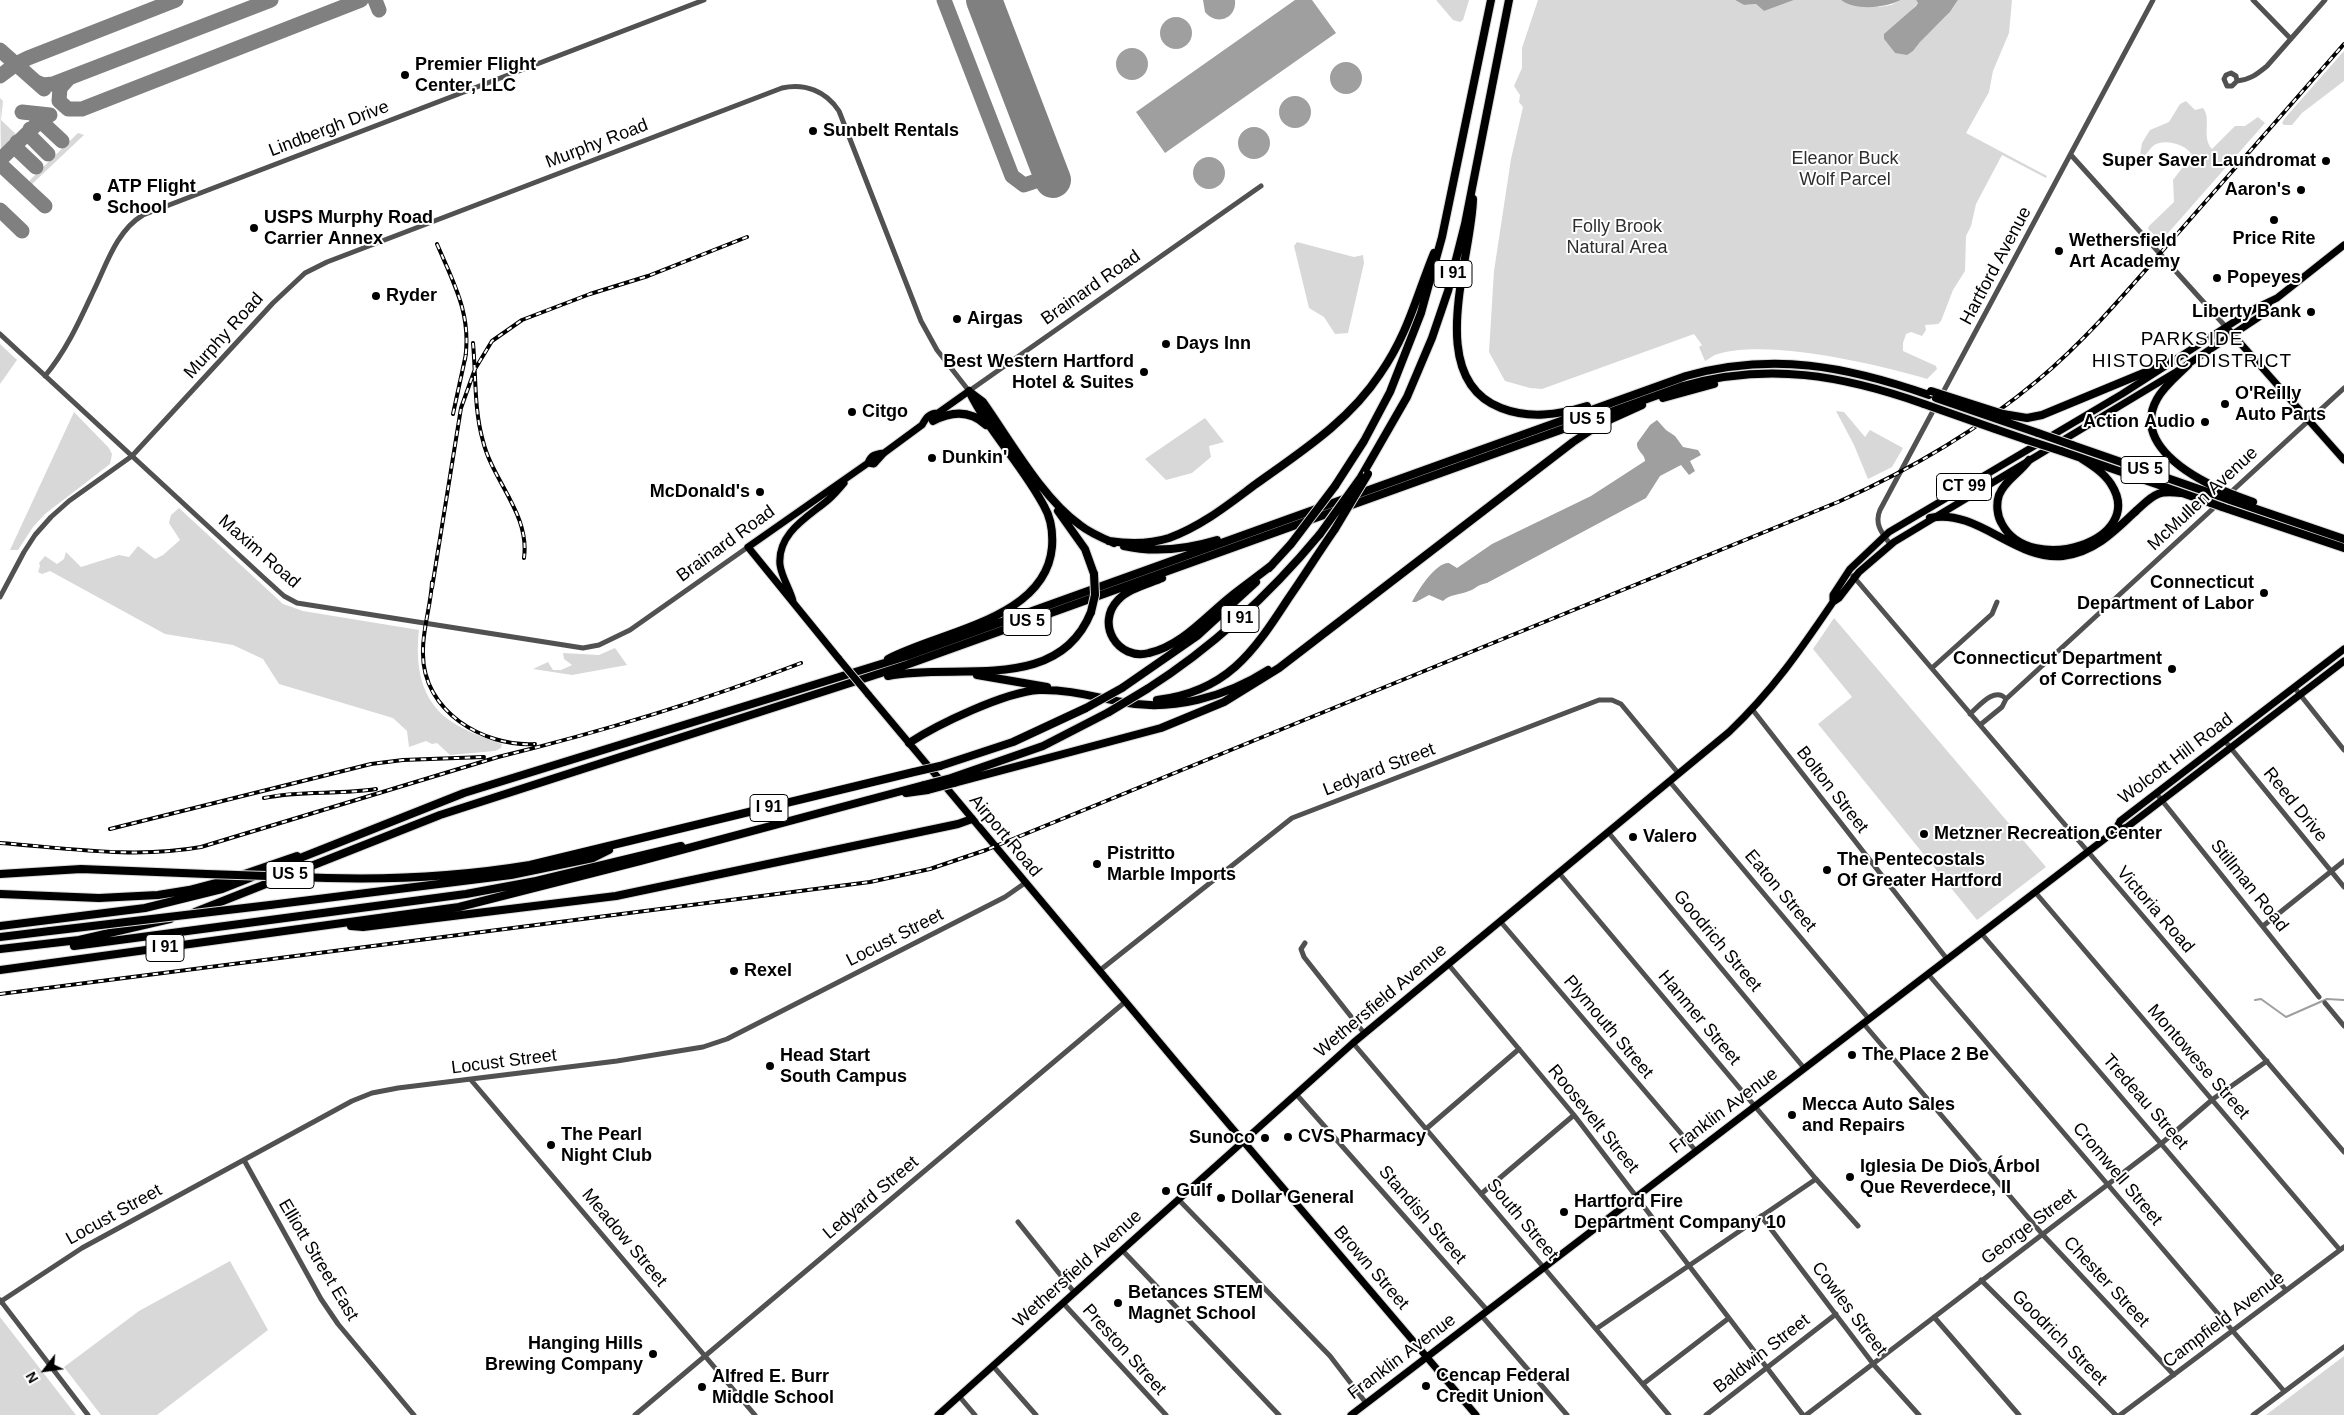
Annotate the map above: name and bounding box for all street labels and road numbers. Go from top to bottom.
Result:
street label: Lindbergh Drive [266,96,392,162]
street label: Murphy Road [543,115,651,173]
street label: Hartford Avenue [1956,203,2036,329]
street label: Brainard Road [1037,246,1145,330]
road number: I 91 [1434,260,1472,288]
street label: Murphy Road [180,289,268,383]
road number: US 5 [1563,406,1611,434]
street label: McMullen Avenue [2143,442,2263,556]
road number: US 5 [2121,456,2169,484]
road number: CT 99 [1936,474,1992,501]
street label: Brainard Road [673,501,779,587]
street label: Maxim Road [214,511,304,593]
road number: I 91 [1221,606,1259,632]
road number: US 5 [1003,608,1051,636]
street label: Wolcott Hill Road [2115,709,2237,809]
street label: Ledyard Street [1320,739,1438,801]
street label: Bolton Street [1791,742,1873,838]
street label: Reed Drive [2258,763,2332,847]
street label: Airport Road [964,790,1046,882]
road number: I 91 [750,794,788,821]
street label: Stillman Road [2205,836,2293,936]
street label: Eaton Street [1740,846,1820,936]
road number: US 5 [266,862,314,888]
street label: Victoria Road [2112,862,2198,958]
street label: Goodrich Street [1668,886,1766,996]
street label: Locust Street [843,904,947,972]
road number: I 91 [146,934,184,961]
street label: Wethersfield Avenue [1311,940,1451,1062]
street label: Hanmer Street [1653,966,1745,1070]
street label: Plymouth Street [1559,971,1657,1083]
street label: Montowese Street [2142,1000,2254,1124]
street label: Locust Street [450,1045,558,1079]
street label: Tredeau Street [2098,1050,2192,1154]
street label: Roosevelt Street [1543,1060,1643,1178]
street label: Franklin Avenue [1666,1063,1782,1159]
street label: Cromwell Street [2068,1118,2166,1230]
street label: Ledyard Street [819,1152,923,1244]
street label: Standish Street [1373,1161,1471,1269]
street label: South Street [1482,1175,1562,1265]
street label: Locust Street [62,1180,166,1250]
street label: George Street [1977,1184,2081,1270]
street label: Meadow Street [577,1185,671,1291]
street label: Elliott Street East [273,1195,363,1325]
street label: Wethersfield Avenue [1009,1206,1147,1332]
street label: Brown Street [1329,1222,1413,1314]
street label: Chester Street [2059,1232,2153,1332]
street label: Cowles Street [1807,1258,1891,1360]
street label: Campfield Avenue [2159,1267,2289,1373]
street label: Goodrich Street [2007,1286,2111,1390]
street label: Preston Street [1077,1300,1171,1400]
street label: Franklin Avenue [1344,1309,1460,1405]
street label: Baldwin Street [1710,1310,1814,1398]

